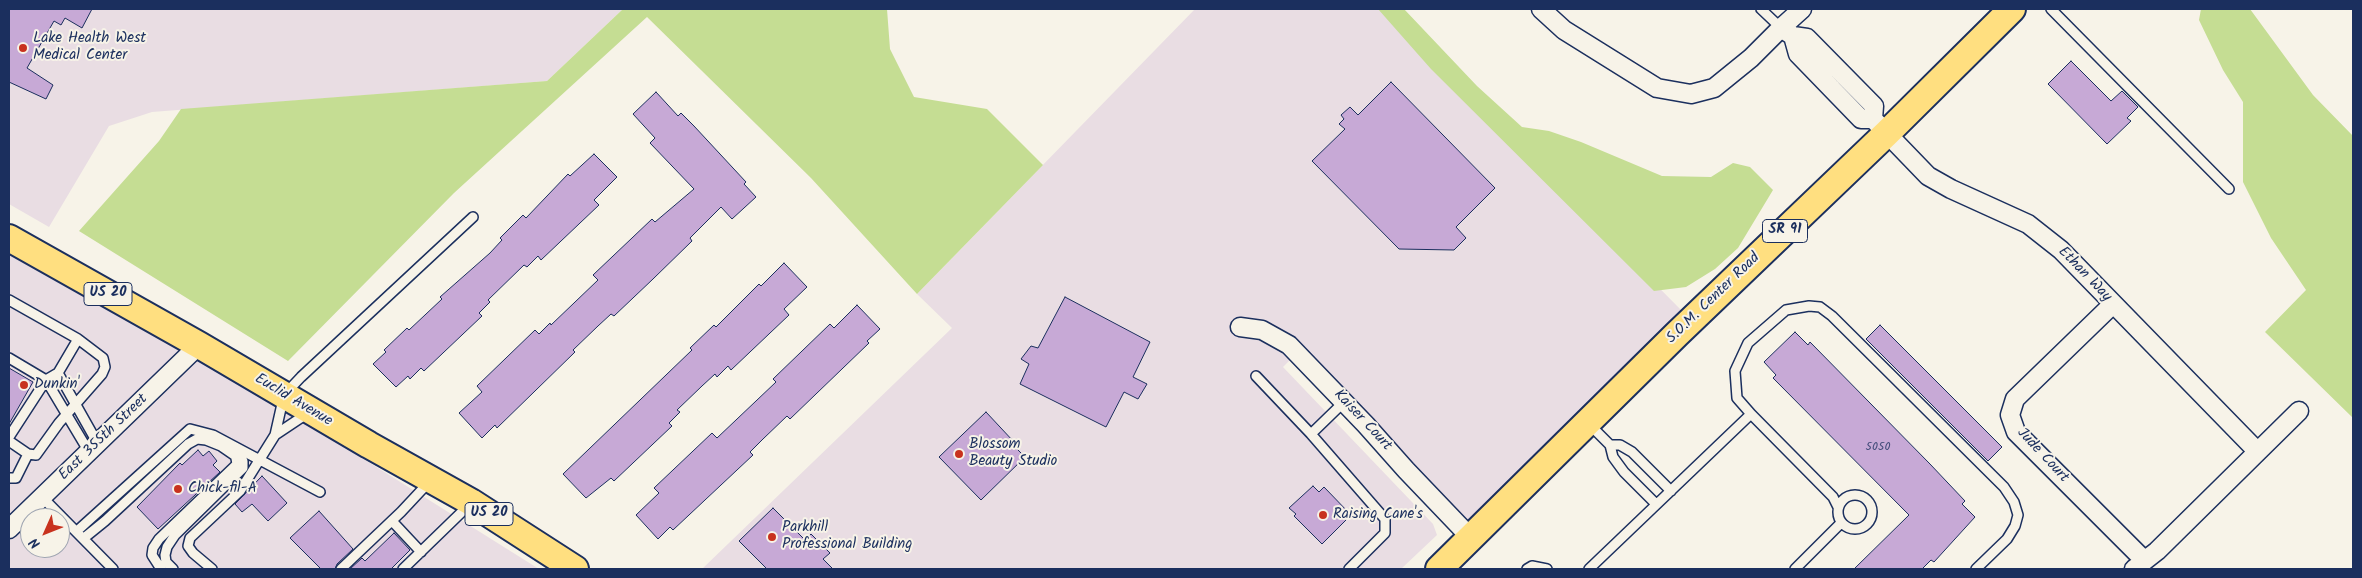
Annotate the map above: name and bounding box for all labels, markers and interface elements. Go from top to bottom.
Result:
place label: Lake Health West Medical Center [33,30,146,65]
marker: Lake Health West Medical Center [17,42,29,54]
road number: SR 91 [1762,220,1808,242]
street label: Ethan Way [2053,244,2115,306]
street label: S.O.M. Center Road [1664,250,1764,348]
road number: US 20 [84,282,132,306]
street label: Euclid Avenue [251,371,335,431]
place label: Dunkin' [34,376,80,394]
marker: Dunkin' [18,379,30,391]
street label: Kaiser Court [1329,387,1395,455]
street label: East 355th Street [56,391,152,485]
street label: Jude Court [2012,425,2072,487]
place label: Blossom Beauty Studio [969,436,1057,471]
house number: 5050 [1866,441,1890,455]
marker: Blossom Beauty Studio [953,448,965,460]
place label: Chick-fil-A [188,480,257,498]
marker: Chick-fil-A [172,483,184,495]
road number: US 20 [465,502,513,526]
place label: Raising Cane's [1333,506,1423,524]
north arrow [20,508,70,558]
marker: Raising Cane's [1317,509,1329,521]
place label: Parkhill Professional Building [782,519,912,554]
marker: Parkhill Professional Building [766,531,778,543]
text: N [24,532,46,554]

